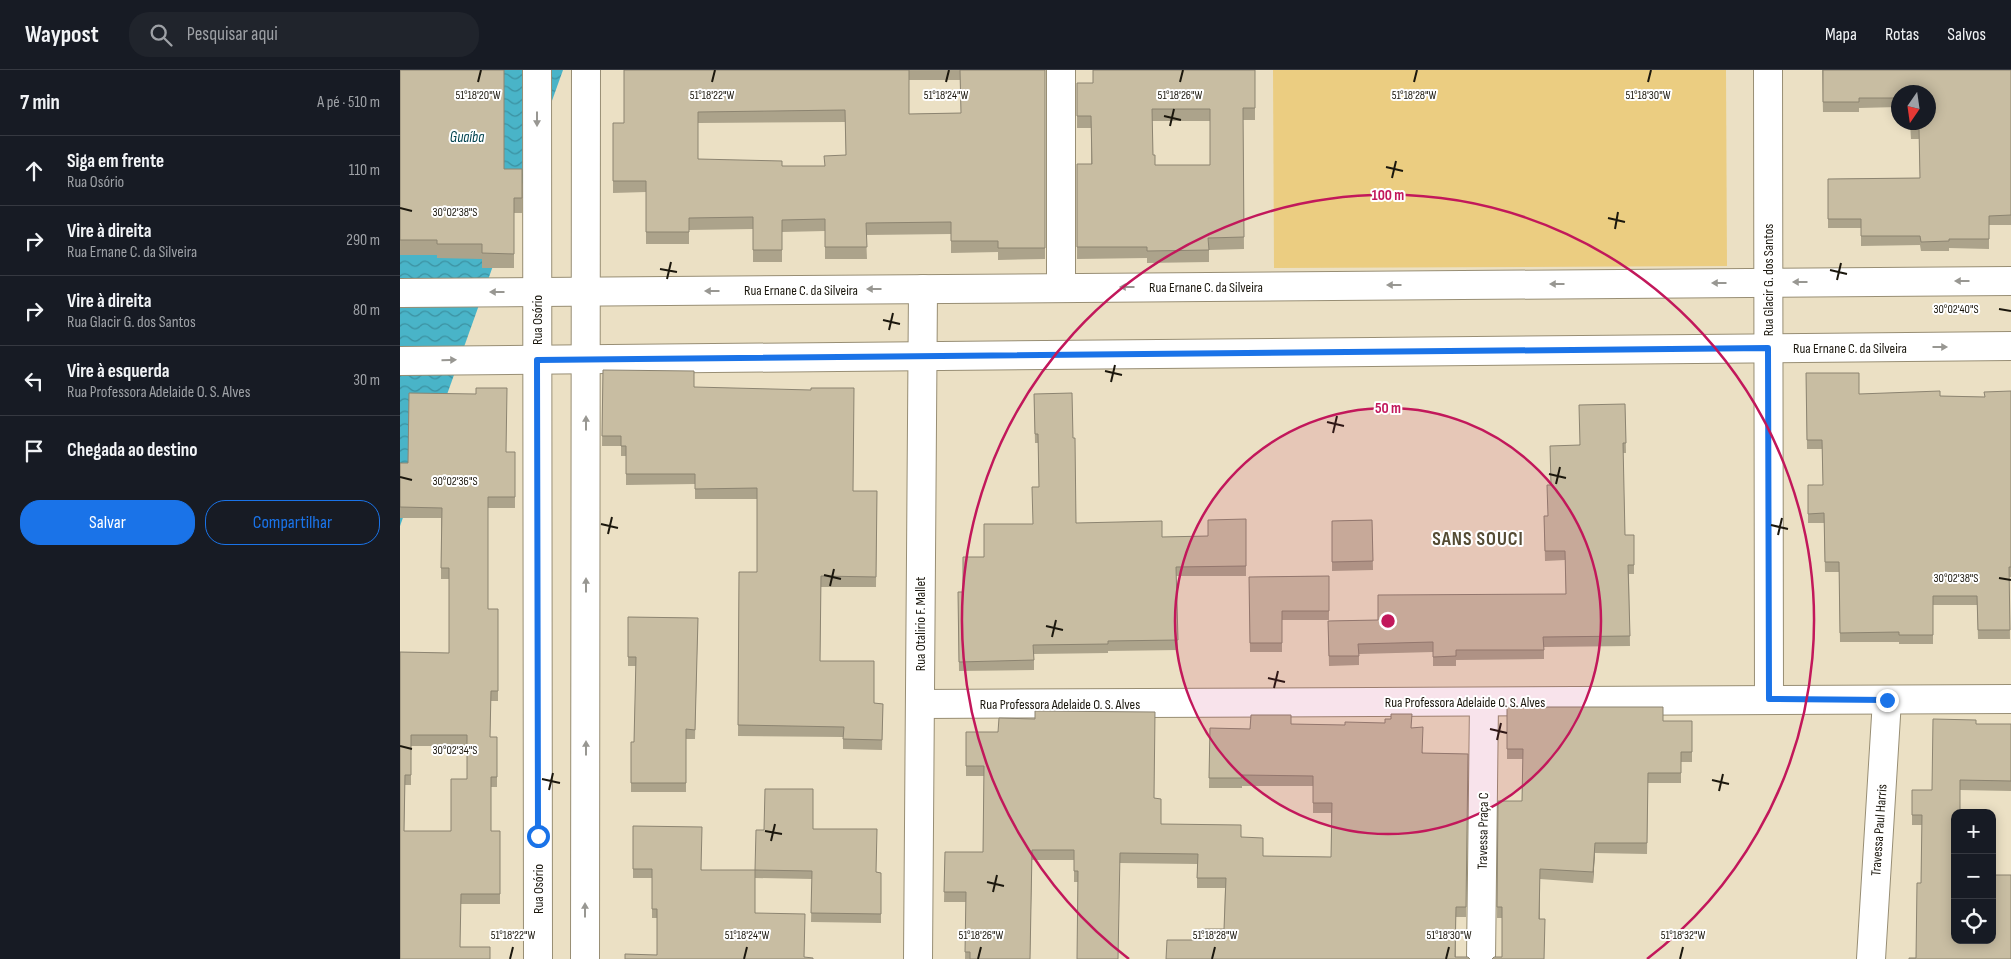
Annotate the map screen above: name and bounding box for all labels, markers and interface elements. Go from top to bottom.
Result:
search box [129,12,479,57]
text: Waypost [25,20,99,49]
icon: search [147,21,175,49]
text: Pesquisar aqui [187,23,278,46]
text: Mapa [1825,24,1857,45]
text: Rotas [1885,24,1919,45]
text: Salvos [1947,24,1986,45]
north arrow [1891,85,1936,130]
text: 51°18'20"W [456,88,501,103]
text: 51°18'22"W [690,88,734,103]
text: 51°18'24"W [924,88,968,103]
text: 51°18'26"W [1158,88,1203,103]
text: 51°18'28"W [1392,88,1437,103]
text: 51°18'30"W [1625,88,1671,103]
text: 7 min [20,90,60,115]
text: A pé · 510 m [317,93,380,112]
one-way arrow [533,111,541,127]
water label: Guaíba [450,128,484,147]
text: Siga em frente [67,150,164,173]
icon: ahead [20,157,48,185]
text: 110 m [349,161,380,180]
text: Rua Osório [67,173,124,192]
text: 100 m [1372,186,1404,205]
text: 30°02'38"S [433,205,477,220]
text: Vire à direita [67,220,151,243]
street label: Rua Glacir G. dos Santos [1760,224,1777,336]
icon: right [20,227,48,255]
text: 290 m [346,231,380,250]
text: Rua Ernane C. da Silveira [67,243,197,262]
one-way arrow [1954,277,1970,285]
one-way arrow [1792,278,1808,286]
street label: Rua Ernane C. da Silveira [1149,279,1263,296]
one-way arrow [1711,279,1727,287]
one-way arrow [1548,280,1564,288]
one-way arrow [1386,281,1402,289]
street label: Rua Ernane C. da Silveira [744,282,858,299]
one-way arrow [1118,283,1134,291]
one-way arrow [866,285,882,293]
one-way arrow [704,287,720,295]
one-way arrow [489,288,505,296]
text: Vire à direita [67,290,151,313]
street label: Rua Osório [529,295,546,345]
icon: right [20,297,48,325]
text: 80 m [353,301,380,320]
text: 30°02'40"S [1933,302,1979,317]
text: Rua Glacir G. dos Santos [67,313,196,332]
street label: Rua Ernane C. da Silveira [1793,340,1907,357]
one-way arrow [1932,343,1948,351]
one-way arrow [441,356,457,364]
text: Vire à esquerda [67,360,169,383]
icon: left [20,367,48,395]
text: 30 m [353,371,380,390]
text: Rua Professora Adelaide O. S. Alves [67,383,250,402]
text: 50 m [1375,399,1401,418]
one-way arrow [582,415,590,431]
icon: arrive [20,437,48,465]
text: Chegada ao destino [67,439,197,462]
text: 30°02'36"S [432,474,478,489]
button: Salvar [20,500,195,545]
button: Compartilhar [205,500,380,545]
district label: SANS SOUCI [1432,528,1524,551]
text: 30°02'38"S [1934,571,1978,586]
one-way arrow [582,577,590,593]
street label: Rua Otalirio F. Mallet [912,577,929,671]
centre of rings [1379,612,1397,630]
route end [1876,689,1899,712]
street label: Rua Professora Adelaide O. S. Alves [1385,694,1545,711]
street label: Rua Professora Adelaide O. S. Alves [980,696,1140,713]
one-way arrow [582,740,590,756]
text: 30°02'34"S [433,743,477,758]
street label: Travessa Paul Harris [1867,783,1891,877]
street label: Travessa Praça C [1474,792,1492,870]
map controls [1951,809,1996,944]
button: + [1951,809,1996,854]
route start [527,825,550,848]
button: − [1951,854,1996,899]
street label: Rua Osório [530,864,547,914]
button: locate [1951,899,1996,944]
one-way arrow [581,902,589,918]
text: 51°18'22"W [491,928,535,943]
text: 51°18'24"W [725,928,769,943]
text: 51°18'26"W [959,928,1004,943]
text: 51°18'28"W [1193,928,1238,943]
text: 51°18'30"W [1426,928,1472,943]
text: 51°18'32"W [1661,928,1705,943]

